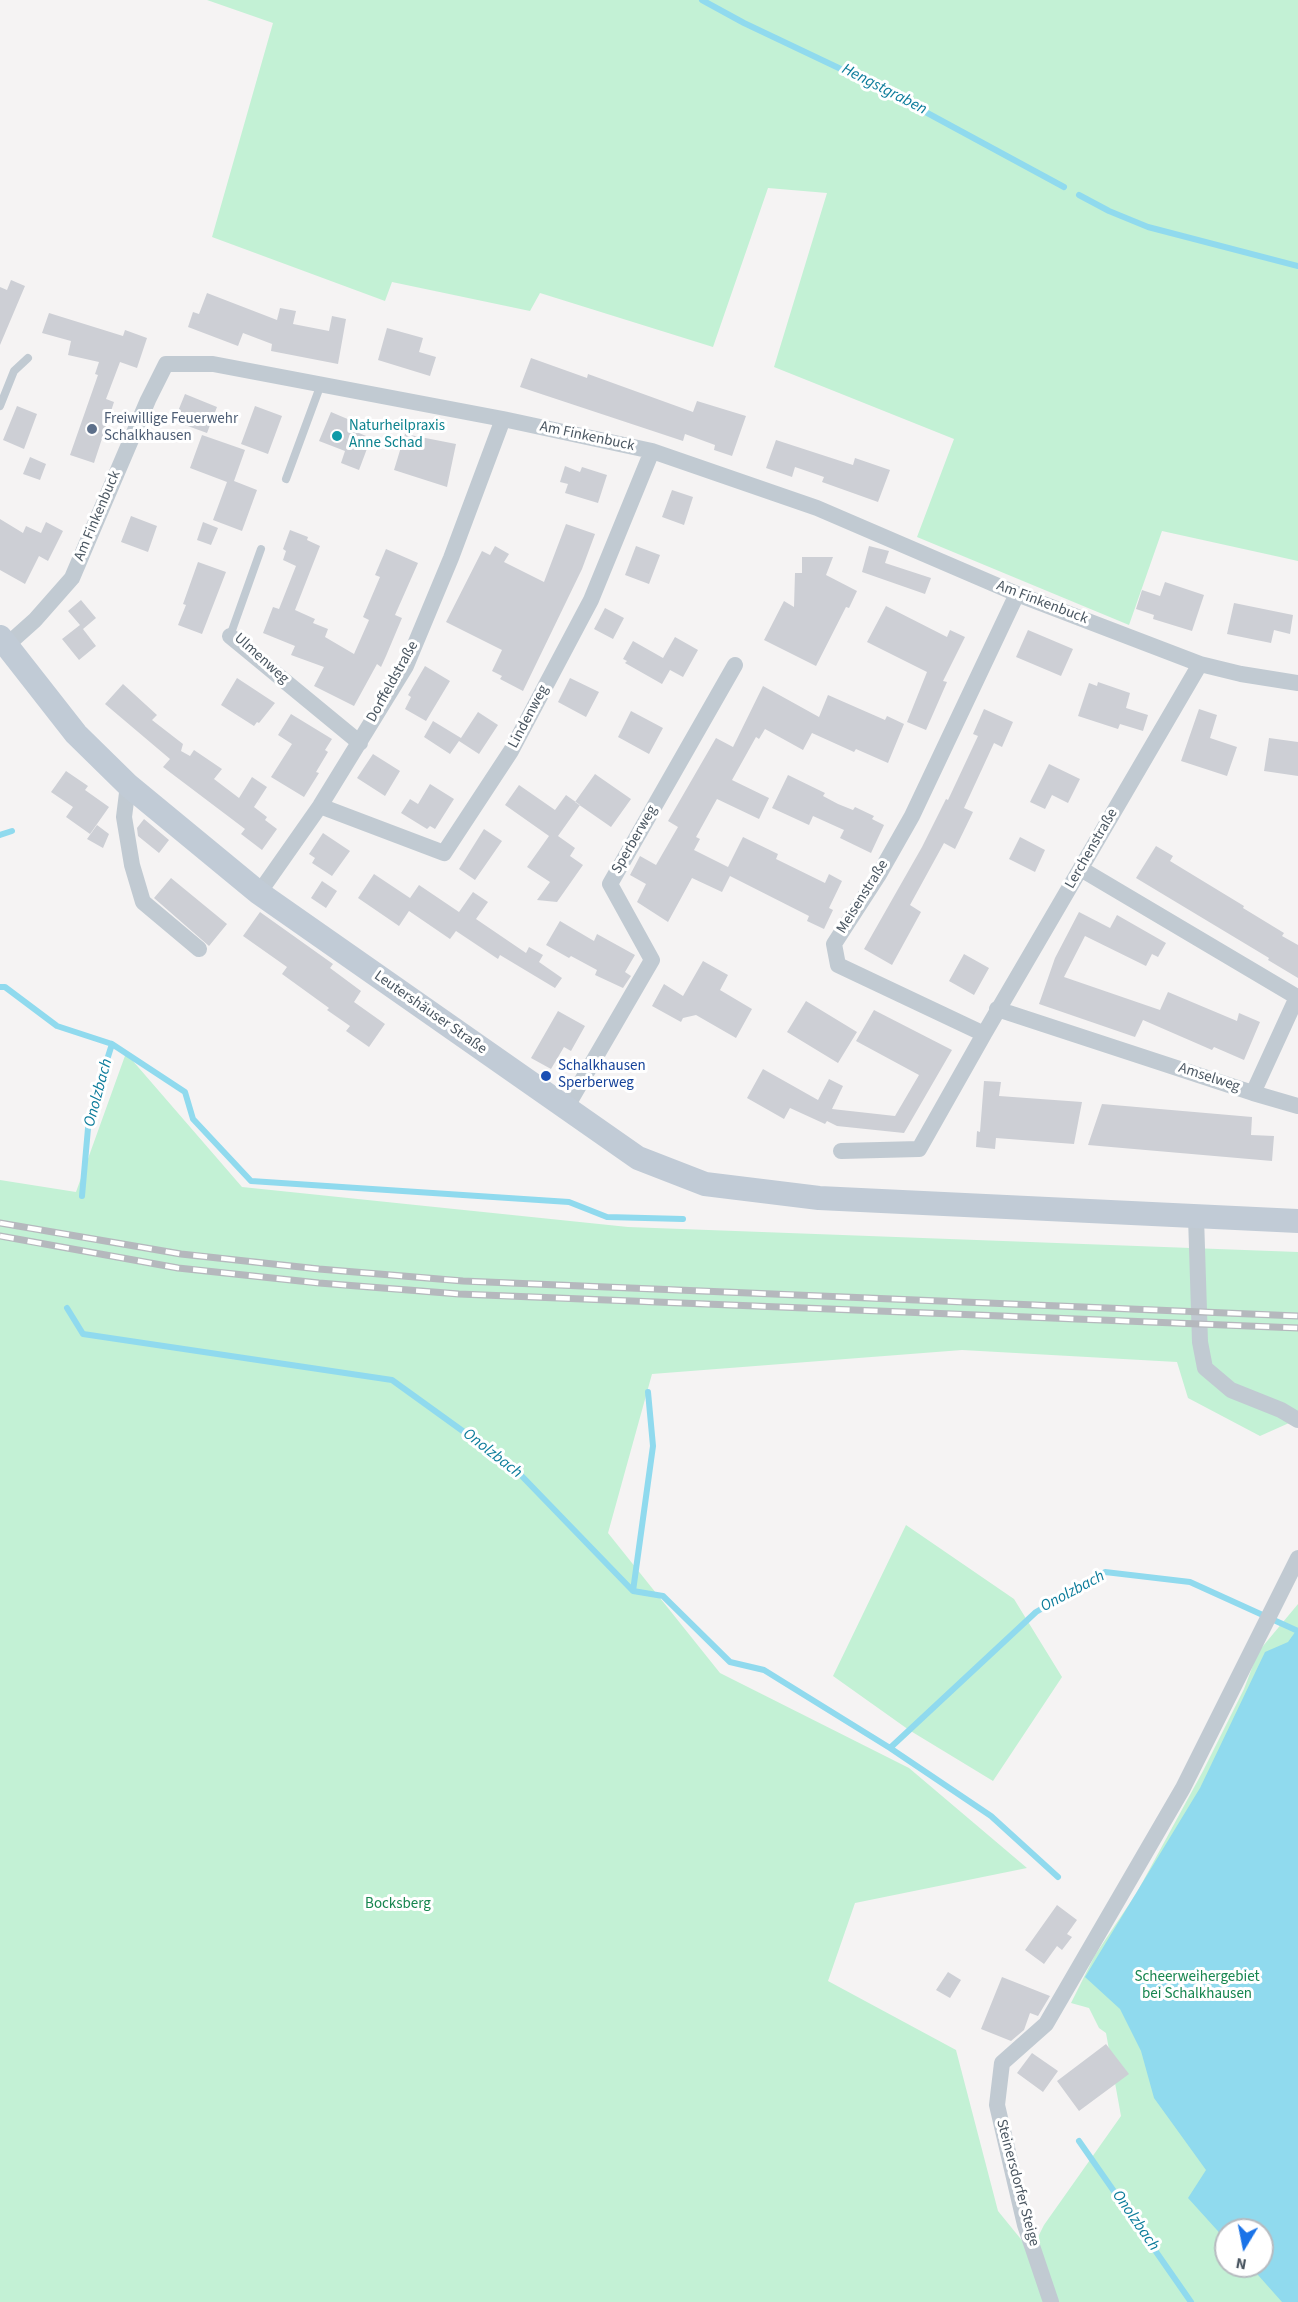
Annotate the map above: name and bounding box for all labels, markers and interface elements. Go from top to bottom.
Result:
water label: Hengstgraben [838,60,930,120]
place label: Freiwillige Feuerwehr Schalkhausen [104,411,238,446]
place label: Naturheilpraxis Anne Schad [349,418,445,453]
street label: Am Finkenbuck [538,418,636,456]
marker: Freiwillige Feuerwehr Schalkhausen [85,422,99,436]
marker: Naturheilpraxis Anne Schad [330,429,344,443]
street label: Am Finkenbuck [71,468,125,564]
street label: Am Finkenbuck [994,577,1090,629]
street label: Ulmenweg [230,630,292,688]
street label: Dorffeldstraße [363,638,423,726]
street label: Lindenweg [505,682,553,752]
street label: Sperberweg [608,803,662,877]
street label: Lerchenstraße [1062,806,1122,892]
street label: Meisenstraße [833,857,893,937]
street label: Leutershäuser Straße [370,967,490,1059]
water label: Onolzbach [81,1057,117,1129]
place label: Schalkhausen Sperberweg [558,1058,646,1093]
street label: Amselweg [1176,1060,1242,1096]
marker: Schalkhausen Sperberweg [539,1069,553,1083]
water label: Onolzbach [459,1425,525,1483]
water label: Onolzbach [1038,1567,1108,1617]
park label: Bocksberg [365,1896,431,1914]
park label: Scheerweihergebiet bei Schalkhausen [1134,1969,1260,2004]
street label: Steinersdorfer Steige [991,2118,1043,2248]
water label: Onolzbach [1107,2187,1163,2255]
north arrow [1214,2218,1274,2278]
text: N [1234,2252,1248,2276]

